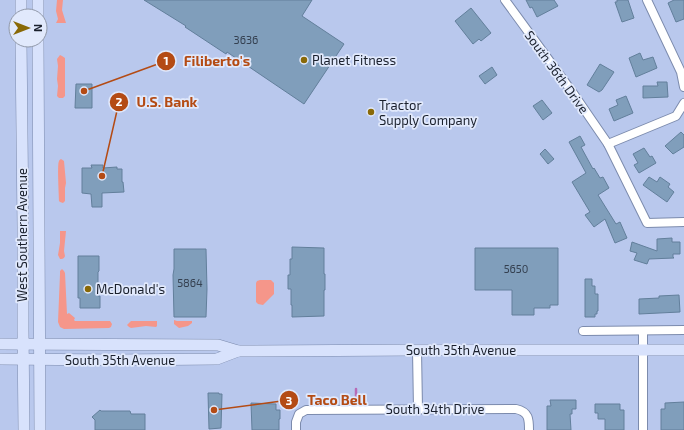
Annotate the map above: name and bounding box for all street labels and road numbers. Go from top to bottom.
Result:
street label: South 36th Drive [522,27,592,117]
street label: West Southern Avenue [14,168,30,302]
street label: South 35th Avenue [406,342,516,358]
street label: South 35th Avenue [65,352,175,368]
street label: South 34th Drive [386,401,485,417]

